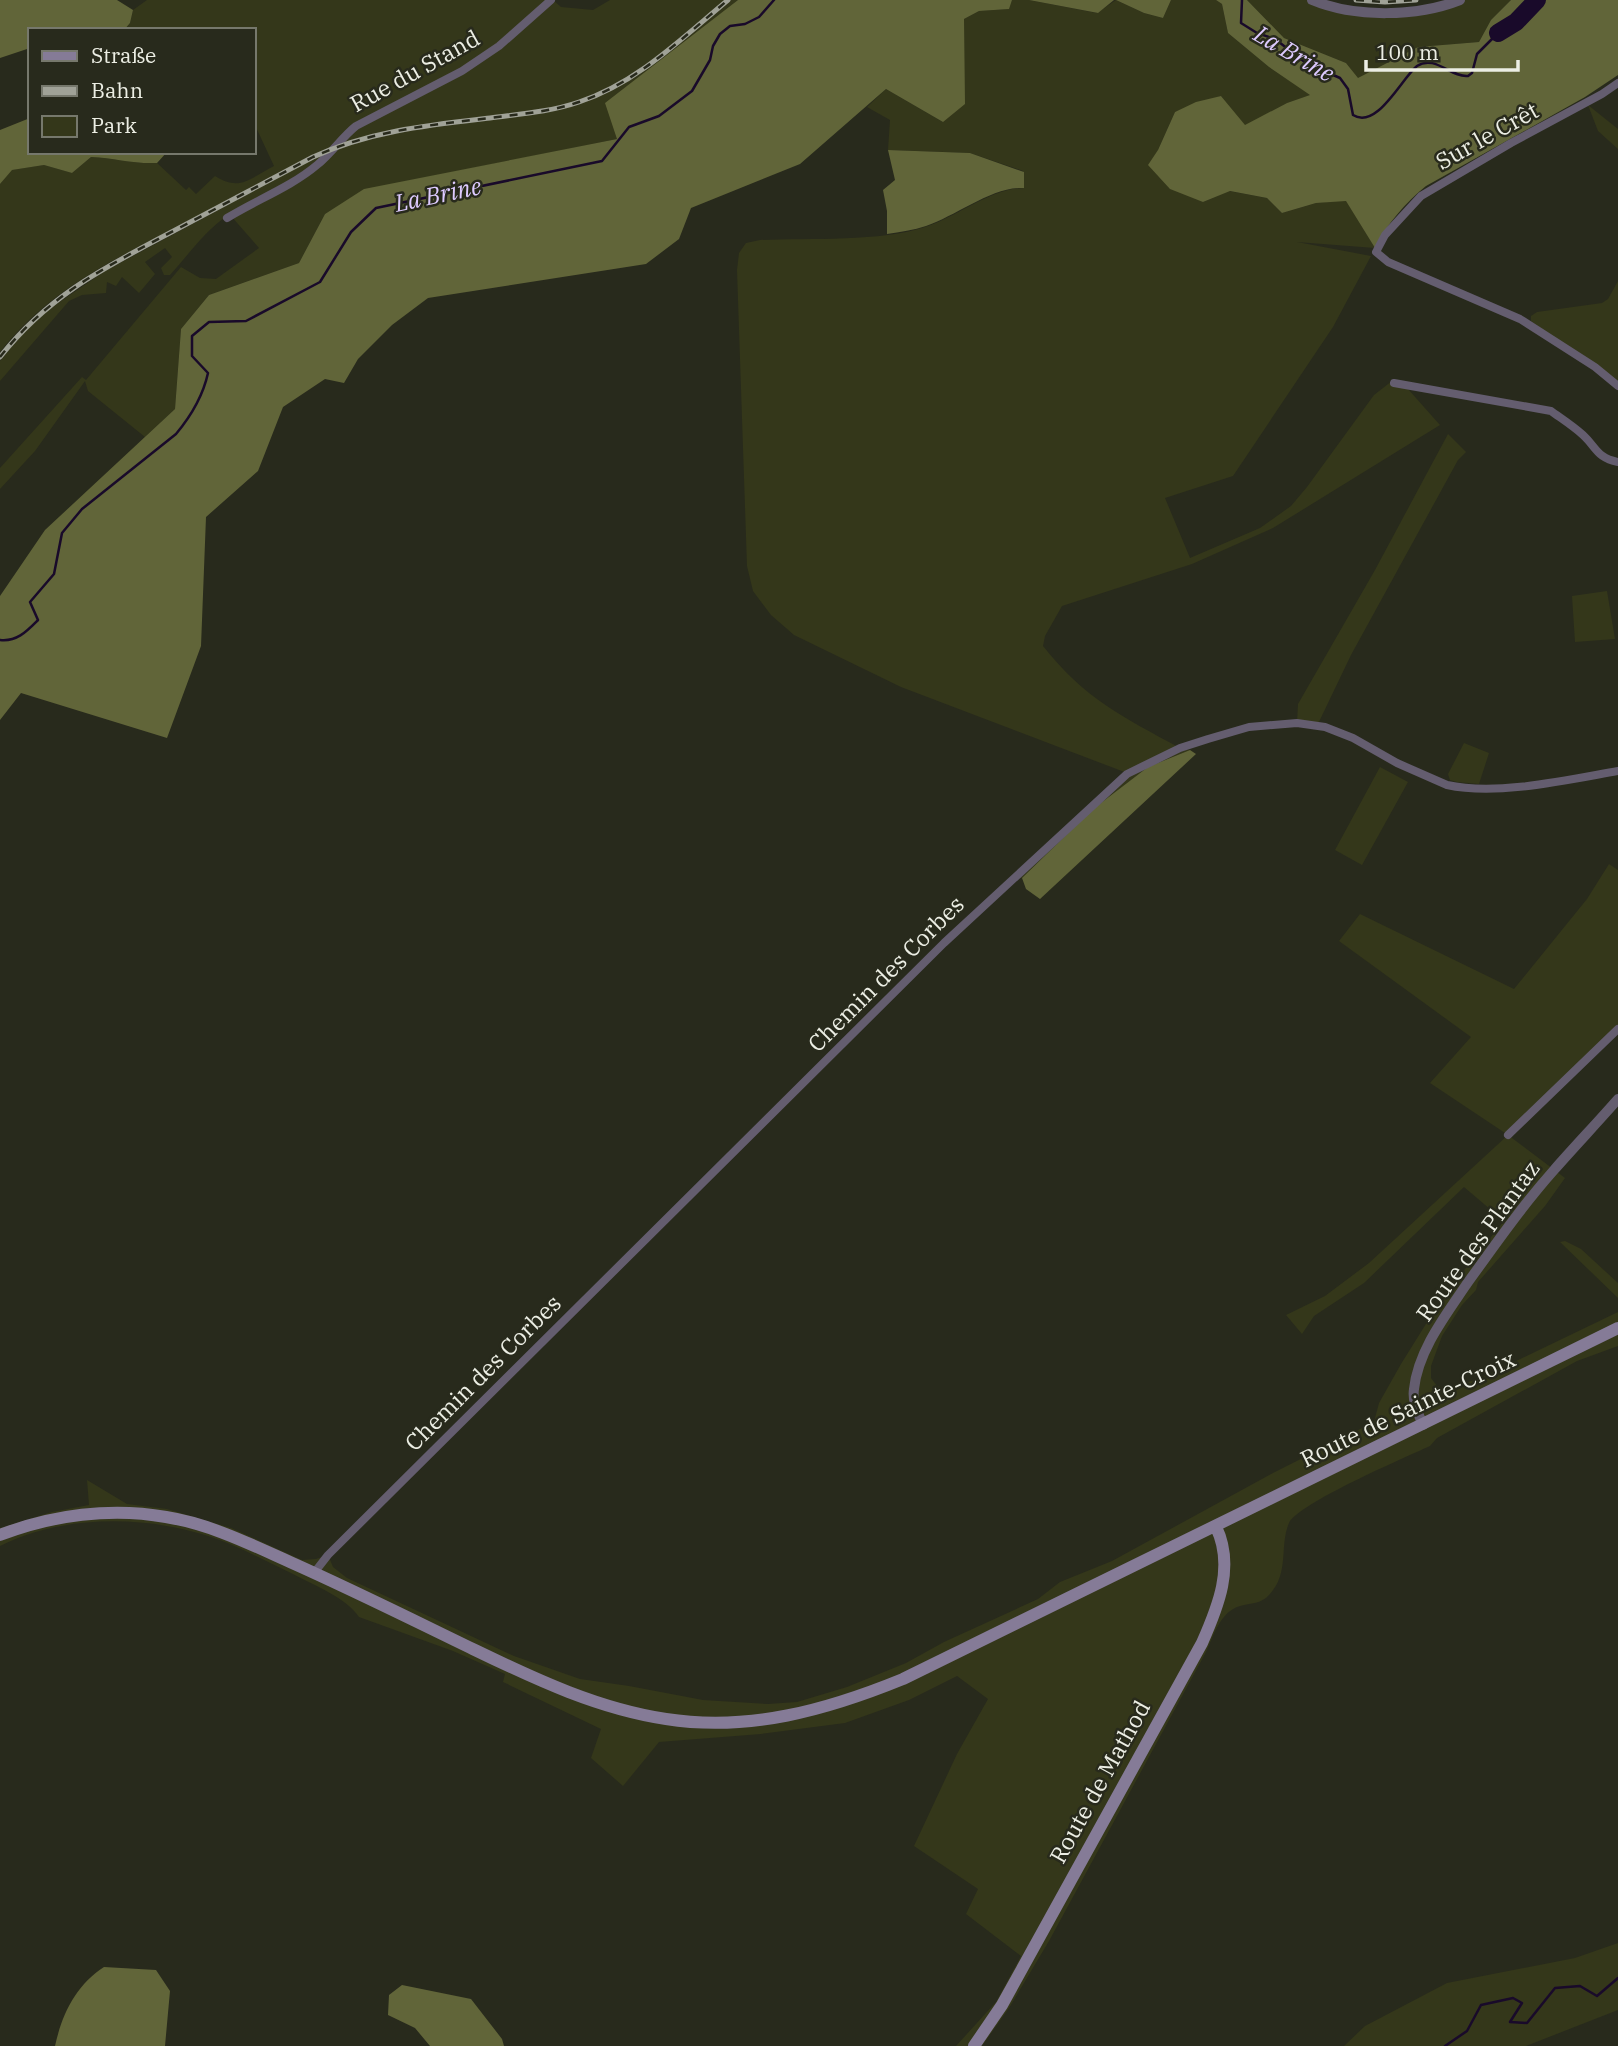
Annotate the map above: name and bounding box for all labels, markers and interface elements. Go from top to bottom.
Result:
water label: La Brine [1248,17,1341,89]
street label: Rue du Stand [344,22,485,118]
legend [28,28,256,154]
scale bar [1366,28,1518,72]
text: 100 m [1376,38,1439,66]
text: Straße [91,41,156,69]
text: Bahn [91,76,143,104]
street label: Sur le Crêt [1430,95,1543,176]
text: Park [91,111,138,139]
water label: La Brine [391,169,484,219]
street label: Chemin des Corbes [801,889,970,1058]
street label: Route des Plantaz [1409,1154,1546,1327]
street label: Chemin des Corbes [398,1288,567,1457]
street label: Route de Sainte-Croix [1295,1343,1520,1473]
street label: Route de Mathod [1042,1695,1156,1868]

